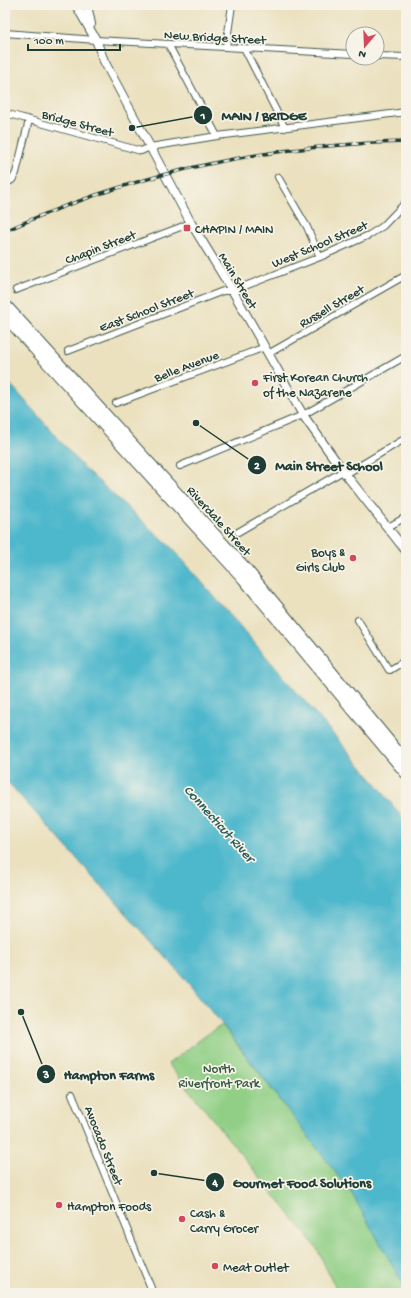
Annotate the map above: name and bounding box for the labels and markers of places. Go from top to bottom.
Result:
callout: MAIN / BRIDGE [193,102,314,128]
marker: CHAPIN / MAIN [182,223,192,233]
place label: CHAPIN / MAIN [195,223,274,238]
place label: First Korean Church of the Nazarene [262,371,368,401]
marker: First Korean Church of the Nazarene [250,378,260,388]
callout: Main Street School [247,452,391,478]
place label: Boys & Girls Club [296,546,345,576]
marker: Boys & Girls Club [348,553,358,563]
callout: Hampton Farms [36,1061,162,1087]
callout: Gourmet Food Solutions [205,1169,380,1195]
marker: Hampton Foods [54,1200,64,1210]
place label: Hampton Foods [67,1200,152,1215]
place label: Cash & Carry Grocer [190,1207,260,1237]
marker: Cash & Carry Grocer [177,1214,187,1224]
marker: Meat Outlet [210,1261,220,1271]
place label: Meat Outlet [223,1261,290,1276]

